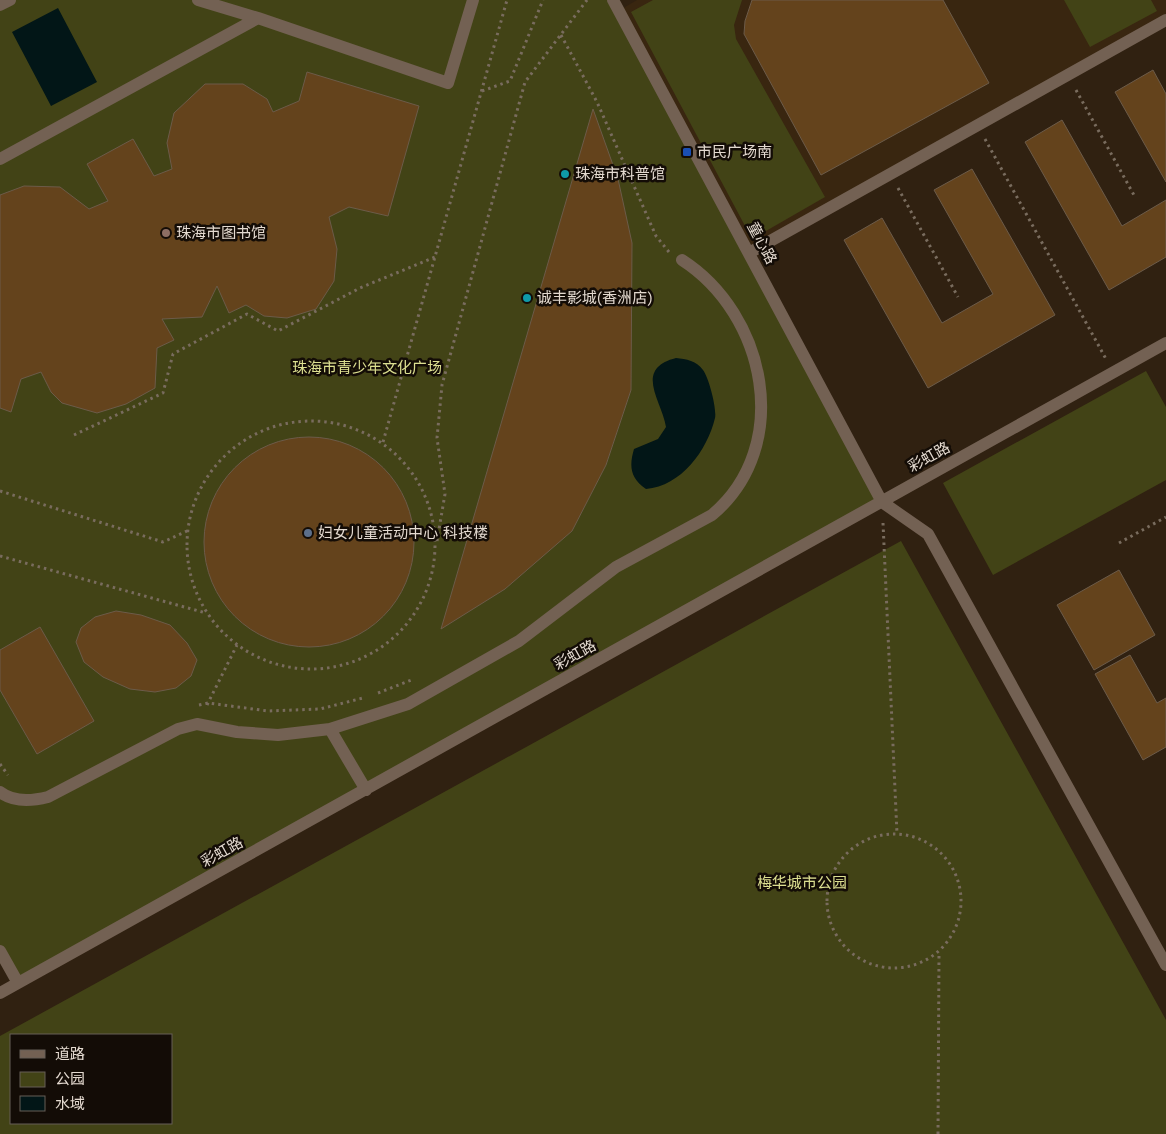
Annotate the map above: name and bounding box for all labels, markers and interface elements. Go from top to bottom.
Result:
place label: 市民广场南 [697,143,772,161]
marker: 市民广场南 [681,146,693,158]
place label: 珠海市科普馆 [575,165,665,183]
marker: 珠海市科普馆 [559,168,571,180]
street label: 童心路 [743,219,781,267]
place label: 珠海市图书馆 [176,224,266,242]
marker: 珠海市图书馆 [160,227,172,239]
place label: 诚丰影城(香洲店) [537,289,653,307]
marker: 诚丰影城(香洲店) [521,292,533,304]
park label: 珠海市青少年文化广场 [292,359,442,377]
street label: 彩虹路 [905,438,953,476]
place label: 妇女儿童活动中心 科技楼 [318,524,488,542]
marker: 妇女儿童活动中心 科技楼 [302,527,314,539]
street label: 彩虹路 [551,636,599,674]
street label: 彩虹路 [198,833,246,871]
park label: 梅华城市公园 [757,874,847,892]
legend [10,1034,172,1124]
text: 道路 [55,1045,85,1063]
text: 公园 [55,1070,85,1088]
text: 水域 [55,1095,85,1113]

